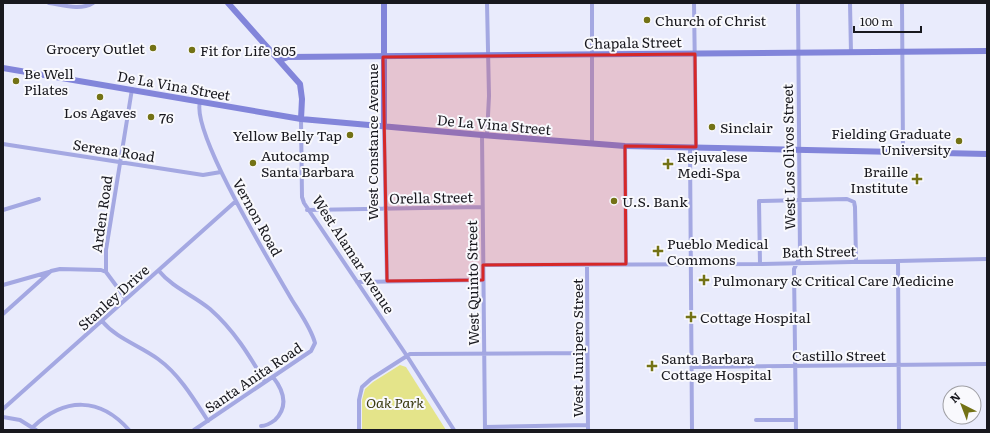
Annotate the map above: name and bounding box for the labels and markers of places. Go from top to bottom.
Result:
place label: Church of Christ [655,10,767,30]
marker: Church of Christ [642,15,652,25]
place label: Grocery Outlet [46,38,145,58]
place label: Fit for Life 805 [200,40,296,60]
marker: Grocery Outlet [148,43,158,53]
marker: Fit for Life 805 [187,45,197,55]
place label: Be Well Pilates [24,63,74,99]
marker: Be Well Pilates [11,76,21,86]
marker: Los Agaves [95,92,105,102]
place label: Los Agaves [64,102,136,122]
place label: 76 [159,107,174,127]
marker: 76 [146,112,156,122]
place label: Sinclair [720,117,773,137]
marker: Sinclair [707,122,717,132]
place label: Fielding Graduate University [831,123,952,159]
place label: Yellow Belly Tap [233,125,342,145]
marker: Yellow Belly Tap [345,130,355,140]
marker: Fielding Graduate University [954,136,964,146]
place label: Autocamp Santa Barbara [261,145,355,181]
place label: Rejuvalese Medi-Spa [677,146,747,182]
marker: Autocamp Santa Barbara [248,158,258,168]
marker: Rejuvalese Medi-Spa [662,158,674,170]
place label: Braille Institute [850,161,908,197]
marker: Braille Institute [911,173,923,185]
place label: U.S. Bank [622,191,688,211]
marker: U.S. Bank [609,196,619,206]
place label: Pueblo Medical Commons [667,233,769,269]
marker: Pueblo Medical Commons [652,245,664,257]
place label: Pulmonary & Critical Care Medicine [713,270,954,290]
marker: Pulmonary & Critical Care Medicine [698,274,710,286]
place label: Cottage Hospital [700,307,811,327]
marker: Cottage Hospital [685,311,697,323]
place label: Santa Barbara Cottage Hospital [661,348,772,384]
marker: Santa Barbara Cottage Hospital [646,360,658,372]

